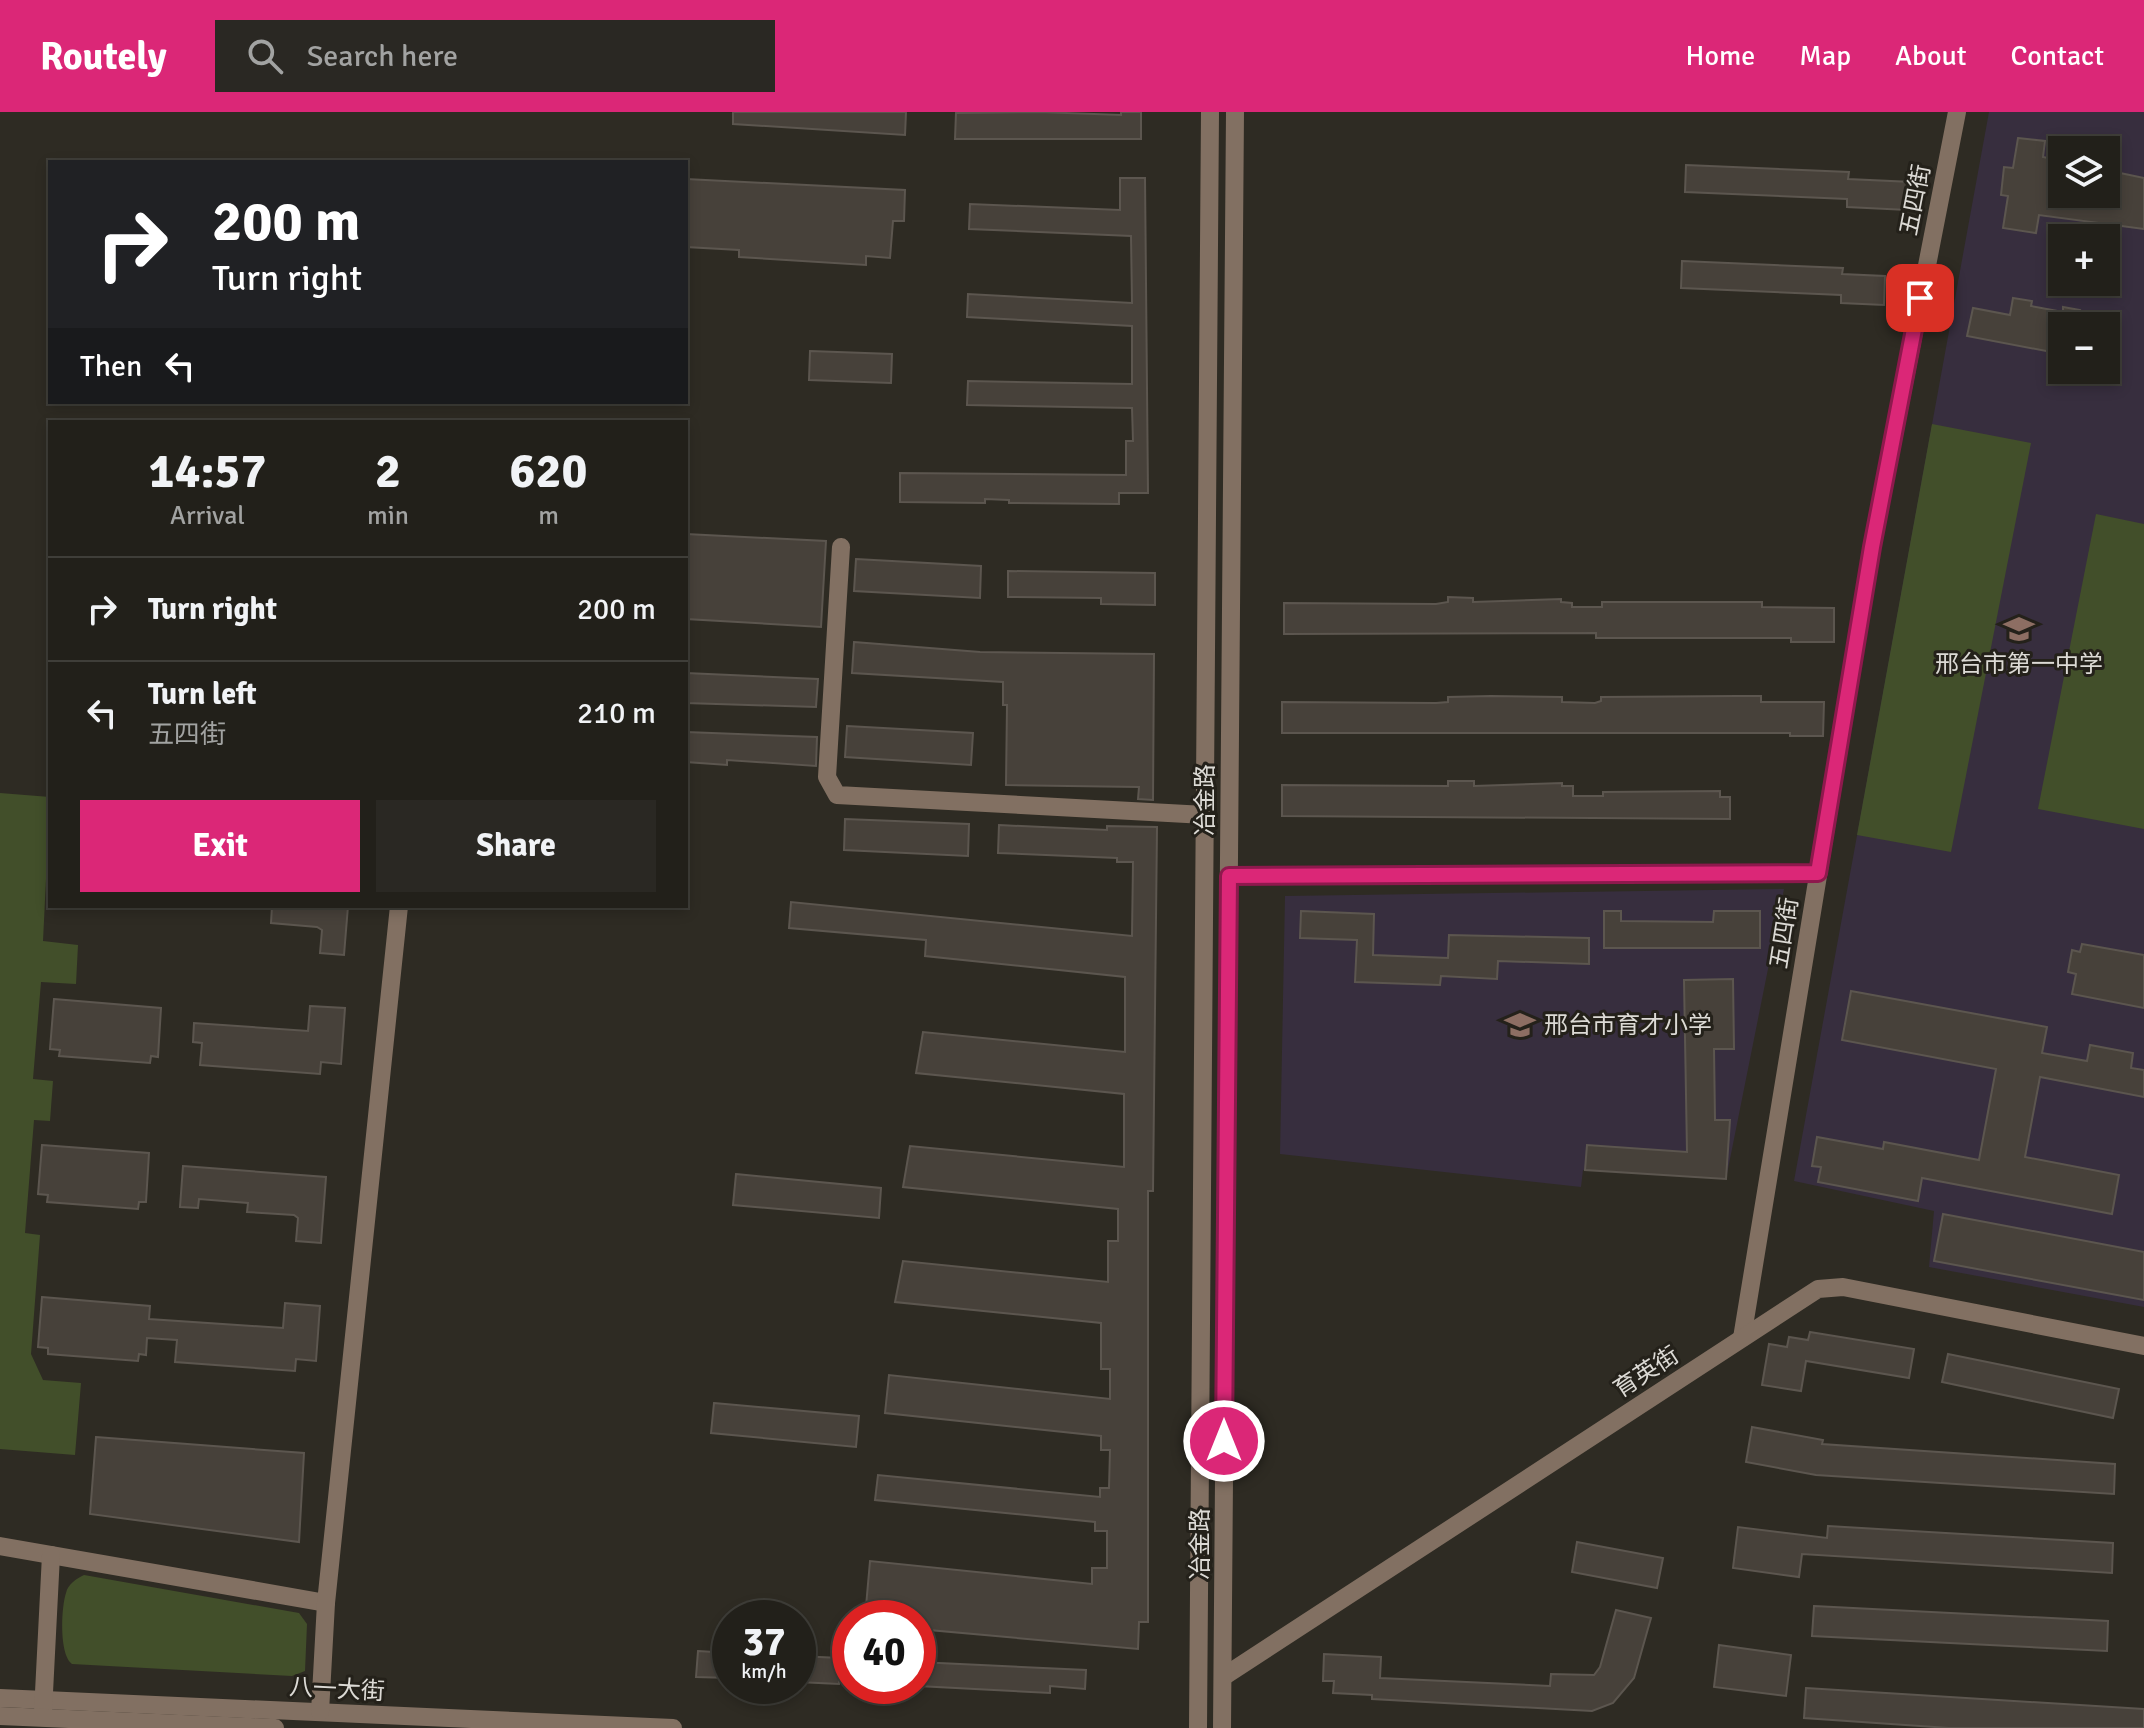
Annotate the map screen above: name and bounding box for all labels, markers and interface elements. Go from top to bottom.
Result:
search box [215,20,775,92]
text: Routely [40,33,167,80]
icon: search [243,34,287,78]
text: Search here [307,38,458,75]
text: Home [1686,39,1755,73]
text: Map [1799,39,1851,73]
text: About [1895,39,1967,73]
text: Contact [2011,39,2104,73]
map controls [2048,136,2120,384]
button: layers [2048,136,2120,208]
street label: 五四街 [1893,162,1937,238]
text: 200 m [212,187,360,256]
icon: right [80,192,184,296]
button: + [2048,224,2120,296]
text: Turn right [212,256,362,301]
pin [1886,264,1954,332]
icon: arrive [1898,276,1942,320]
button: − [2048,312,2120,384]
icon: left [158,344,202,388]
text: Then [80,348,142,385]
text: 14:57 [149,442,266,501]
text: 2 [375,442,401,501]
text: 620 [510,442,587,501]
text: Arrival [170,500,245,532]
text: min [367,500,409,532]
text: m [538,500,559,532]
icon: right [80,587,124,631]
text: Turn right [148,591,277,628]
text: 200 m [577,591,656,628]
school or university icon: 邢台市第一中学 [2002,612,2036,646]
place label: 邢台市第一中学 [1935,649,2103,679]
text: Turn left [148,676,257,713]
icon: left [80,691,124,735]
text: 210 m [577,695,656,732]
text: 五四街 [148,719,226,751]
street label: 冶金路 [1190,764,1220,836]
button: Exit [80,800,360,892]
button: Share [376,800,656,892]
street label: 五四街 [1764,895,1804,971]
school or university icon: 邢台市育才小学 [1503,1008,1537,1042]
place label: 邢台市育才小学 [1544,1010,1712,1040]
street label: 育英街 [1608,1340,1684,1404]
position arrow [1182,1399,1266,1483]
street label: 冶金路 [1185,1508,1215,1580]
speed limit sign: 40 [832,1600,936,1704]
text: 37 [742,1617,786,1667]
text: km/h [741,1659,787,1684]
street label: 八一大街 [288,1672,386,1706]

